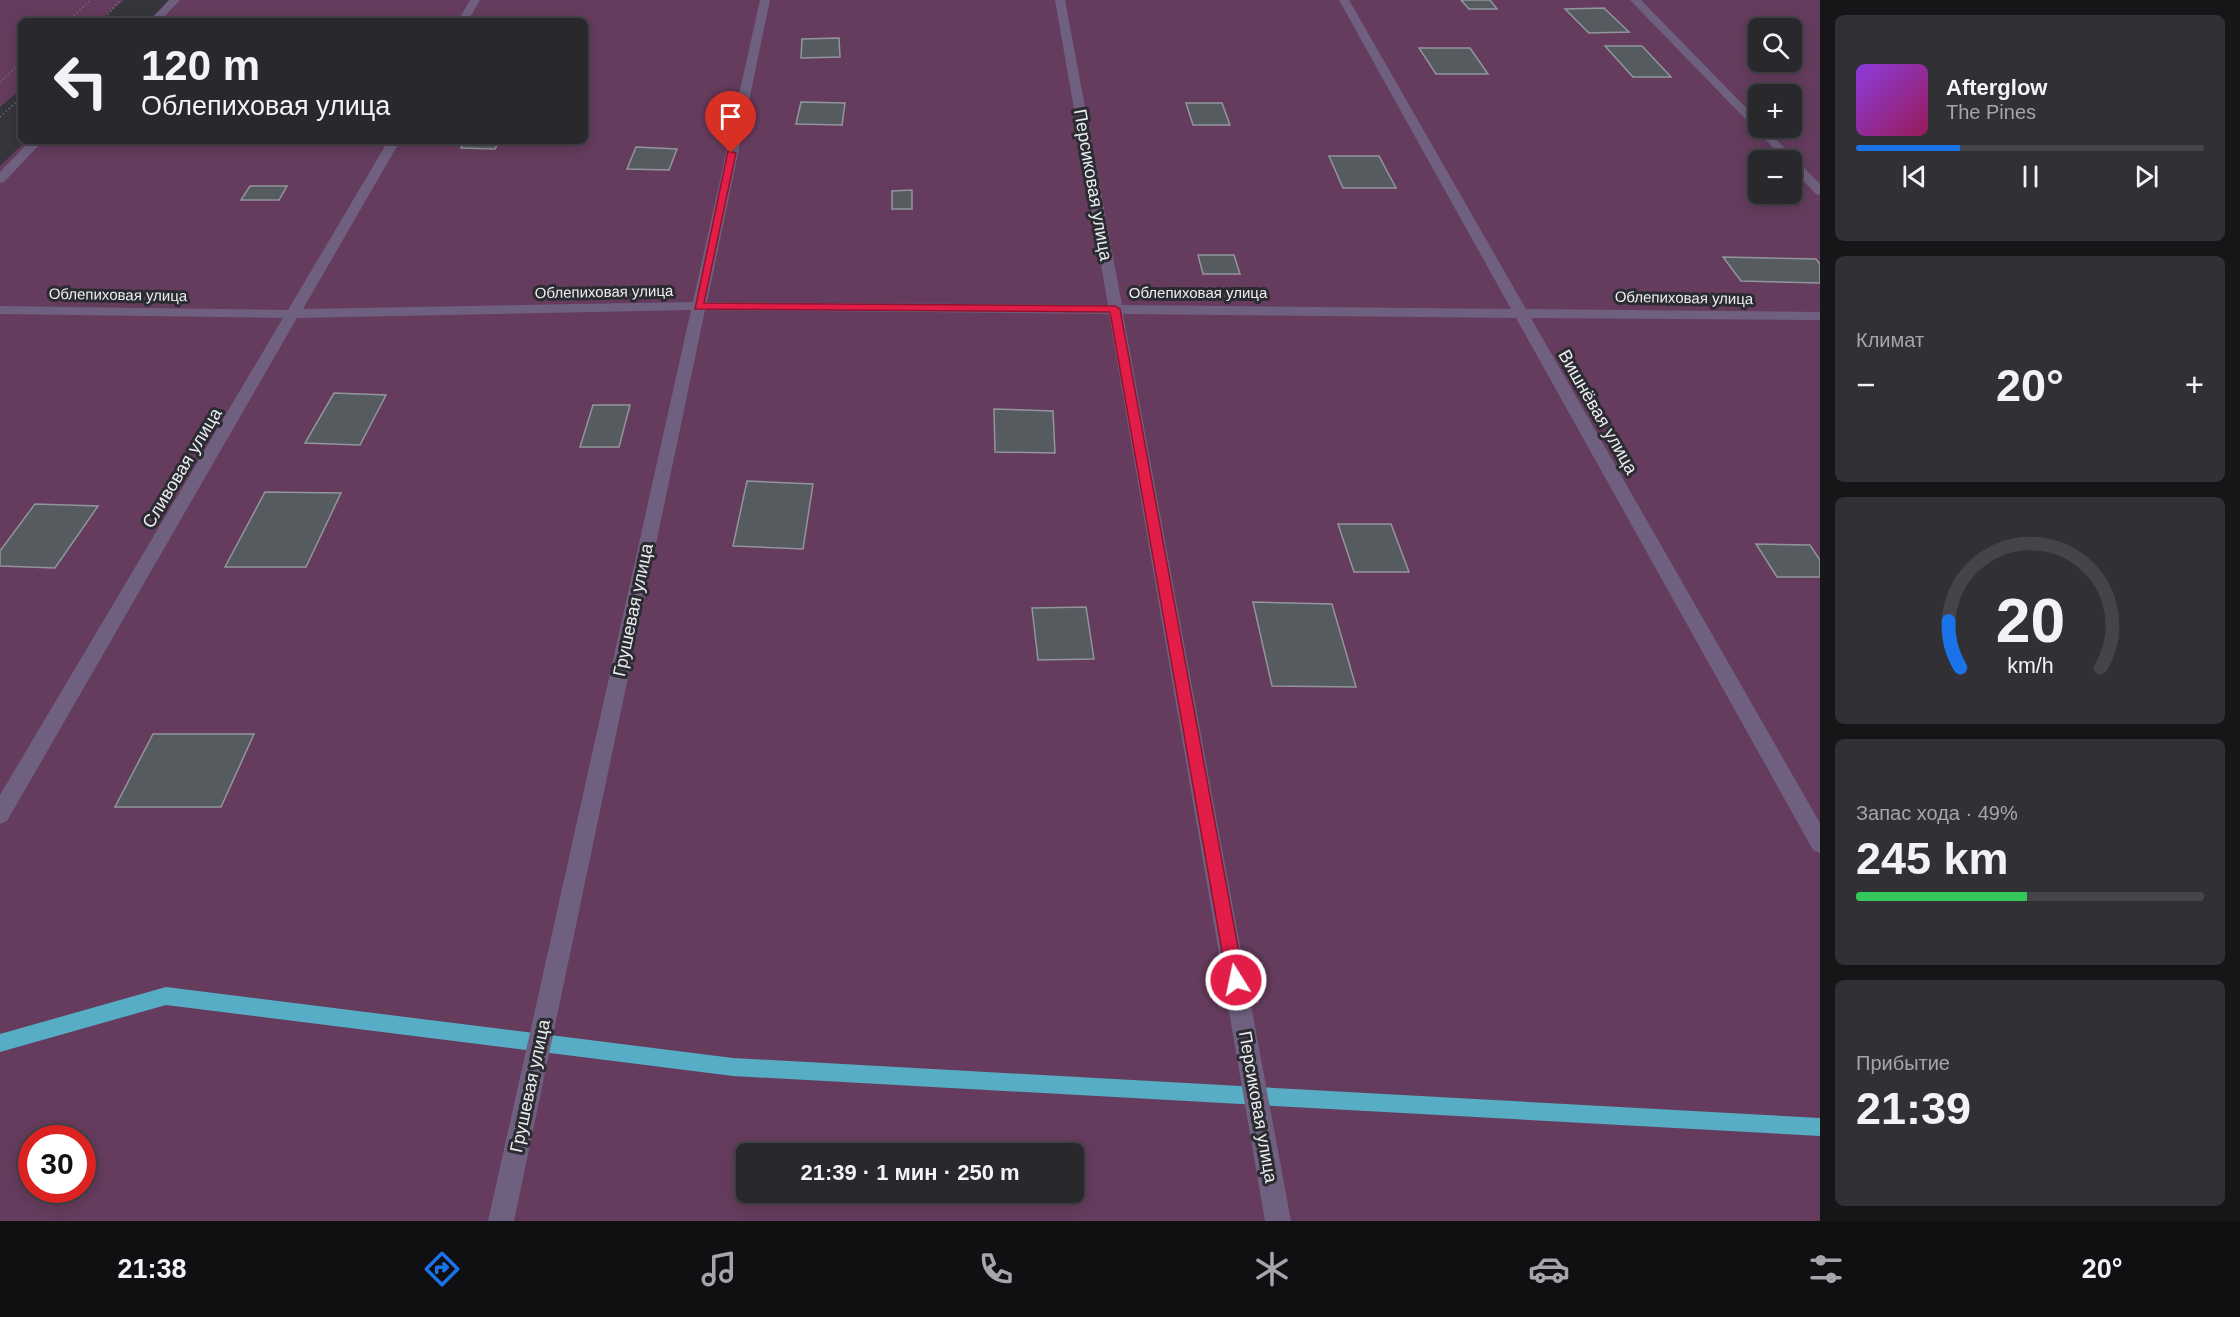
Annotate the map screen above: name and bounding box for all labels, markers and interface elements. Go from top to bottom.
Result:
map controls [1748,18,1802,204]
button: search [1748,18,1802,72]
icon: left [42,42,120,120]
text: 120 m [141,42,260,89]
text: Afterglow [1946,75,2047,100]
button: + [1748,84,1802,138]
text: Облепиховая улица [141,91,390,121]
pin [705,91,756,153]
icon: arrive [714,100,747,133]
text: The Pines [1946,101,2036,123]
street label: Персиковая улица [1070,108,1116,263]
button: − [1748,150,1802,204]
icon: previous [1898,160,1931,193]
icon: pause [2014,160,2047,193]
icon: next [2130,160,2163,193]
street label: Облепиховая улица [535,282,674,301]
street label: Облепиховая улица [1129,284,1268,301]
street label: Облепиховая улица [49,285,188,304]
street label: Облепиховая улица [1615,288,1754,307]
text: Климат [1856,329,1924,351]
street label: Вишнёвая улица [1554,346,1642,478]
text: 20° [1996,360,2064,411]
text: − [1856,366,1875,403]
text: + [2185,366,2204,403]
street label: Сливовая улица [138,403,226,532]
street label: Грушевая улица [609,541,657,678]
text: 20 [1995,586,2065,655]
text: km/h [2007,654,2053,678]
text: Запас хода · 49% [1856,802,2018,824]
text: 245 km [1856,833,2009,884]
position arrow [1204,948,1268,1012]
street label: Грушевая улица [506,1017,554,1154]
street label: Персиковая улица [1235,1030,1281,1185]
text: Прибытие [1856,1052,1950,1074]
text: 21:39 [1856,1083,1971,1134]
speed limit sign: 30 [18,1125,96,1203]
text: 21:39 · 1 мин · 250 m [800,1160,1020,1185]
icon: directions [421,1248,463,1290]
icon: music [698,1248,740,1290]
icon: phone [975,1248,1017,1290]
icon: climate [1251,1248,1293,1290]
icon: car [1528,1248,1570,1290]
icon: filters [1805,1248,1847,1290]
text: 21:38 [117,1254,186,1284]
text: 20° [2082,1254,2123,1284]

